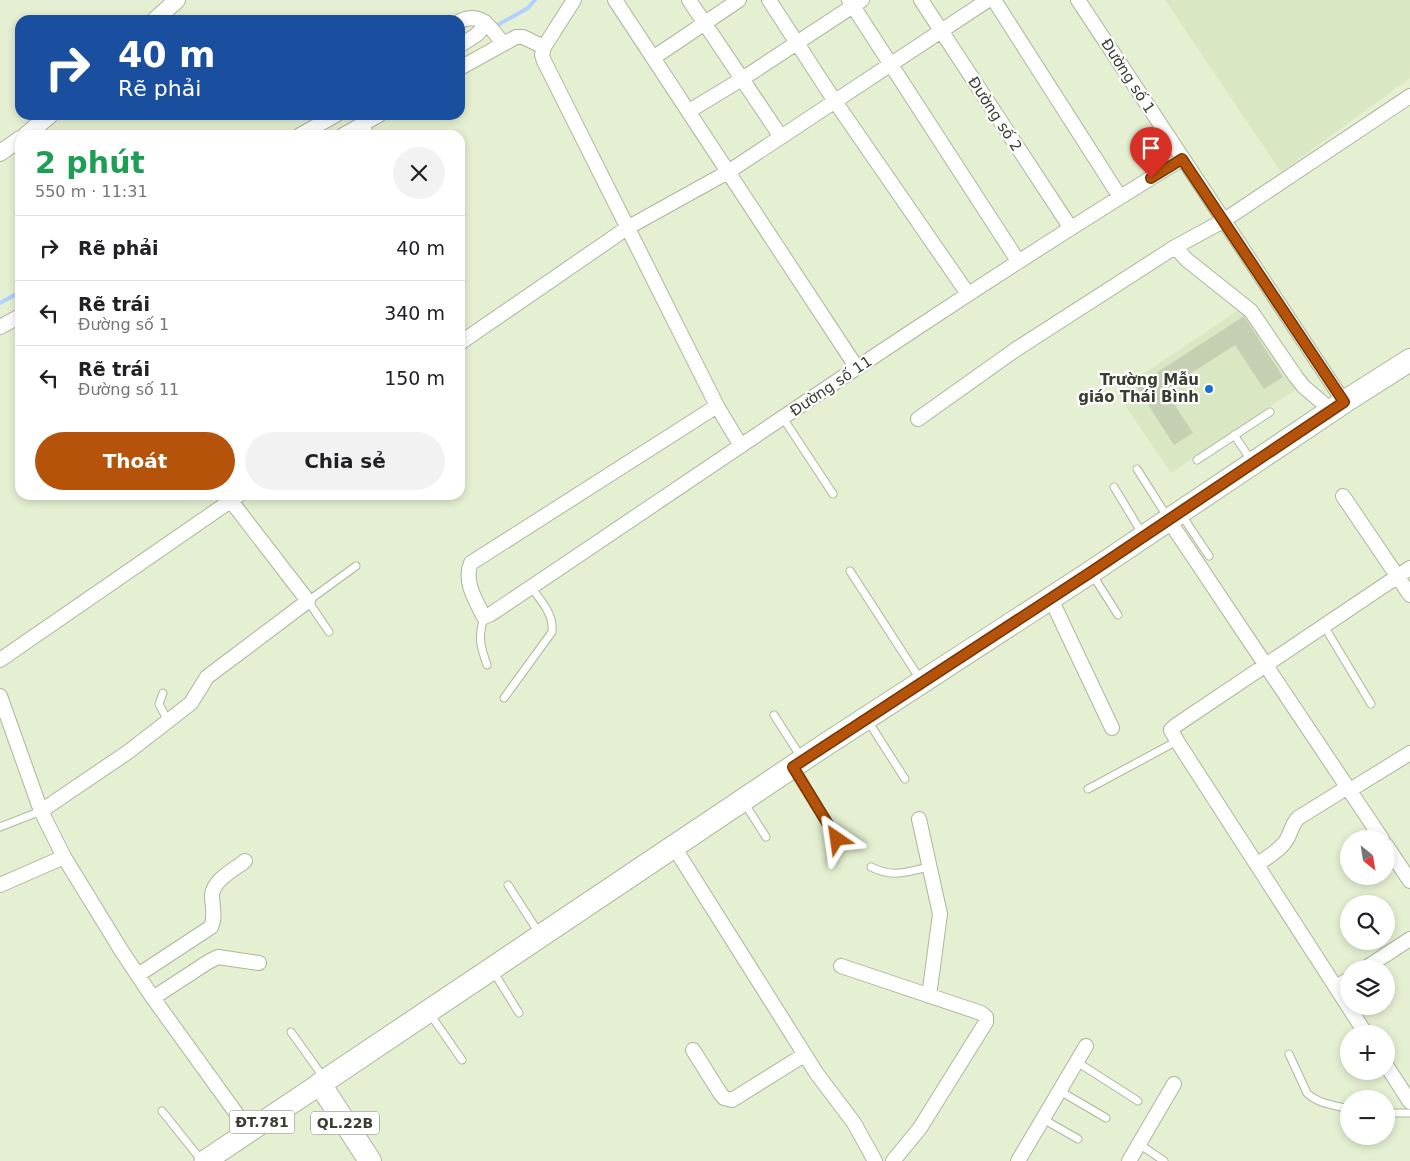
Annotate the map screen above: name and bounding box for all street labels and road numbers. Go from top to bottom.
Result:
street label: Đường số 1 [1097,35,1159,117]
street label: Đường số 2 [964,73,1026,155]
street label: Đường số 11 [787,352,875,420]
road number: ĐT.781 [230,1110,294,1134]
road number: QL.22B [311,1112,379,1134]

